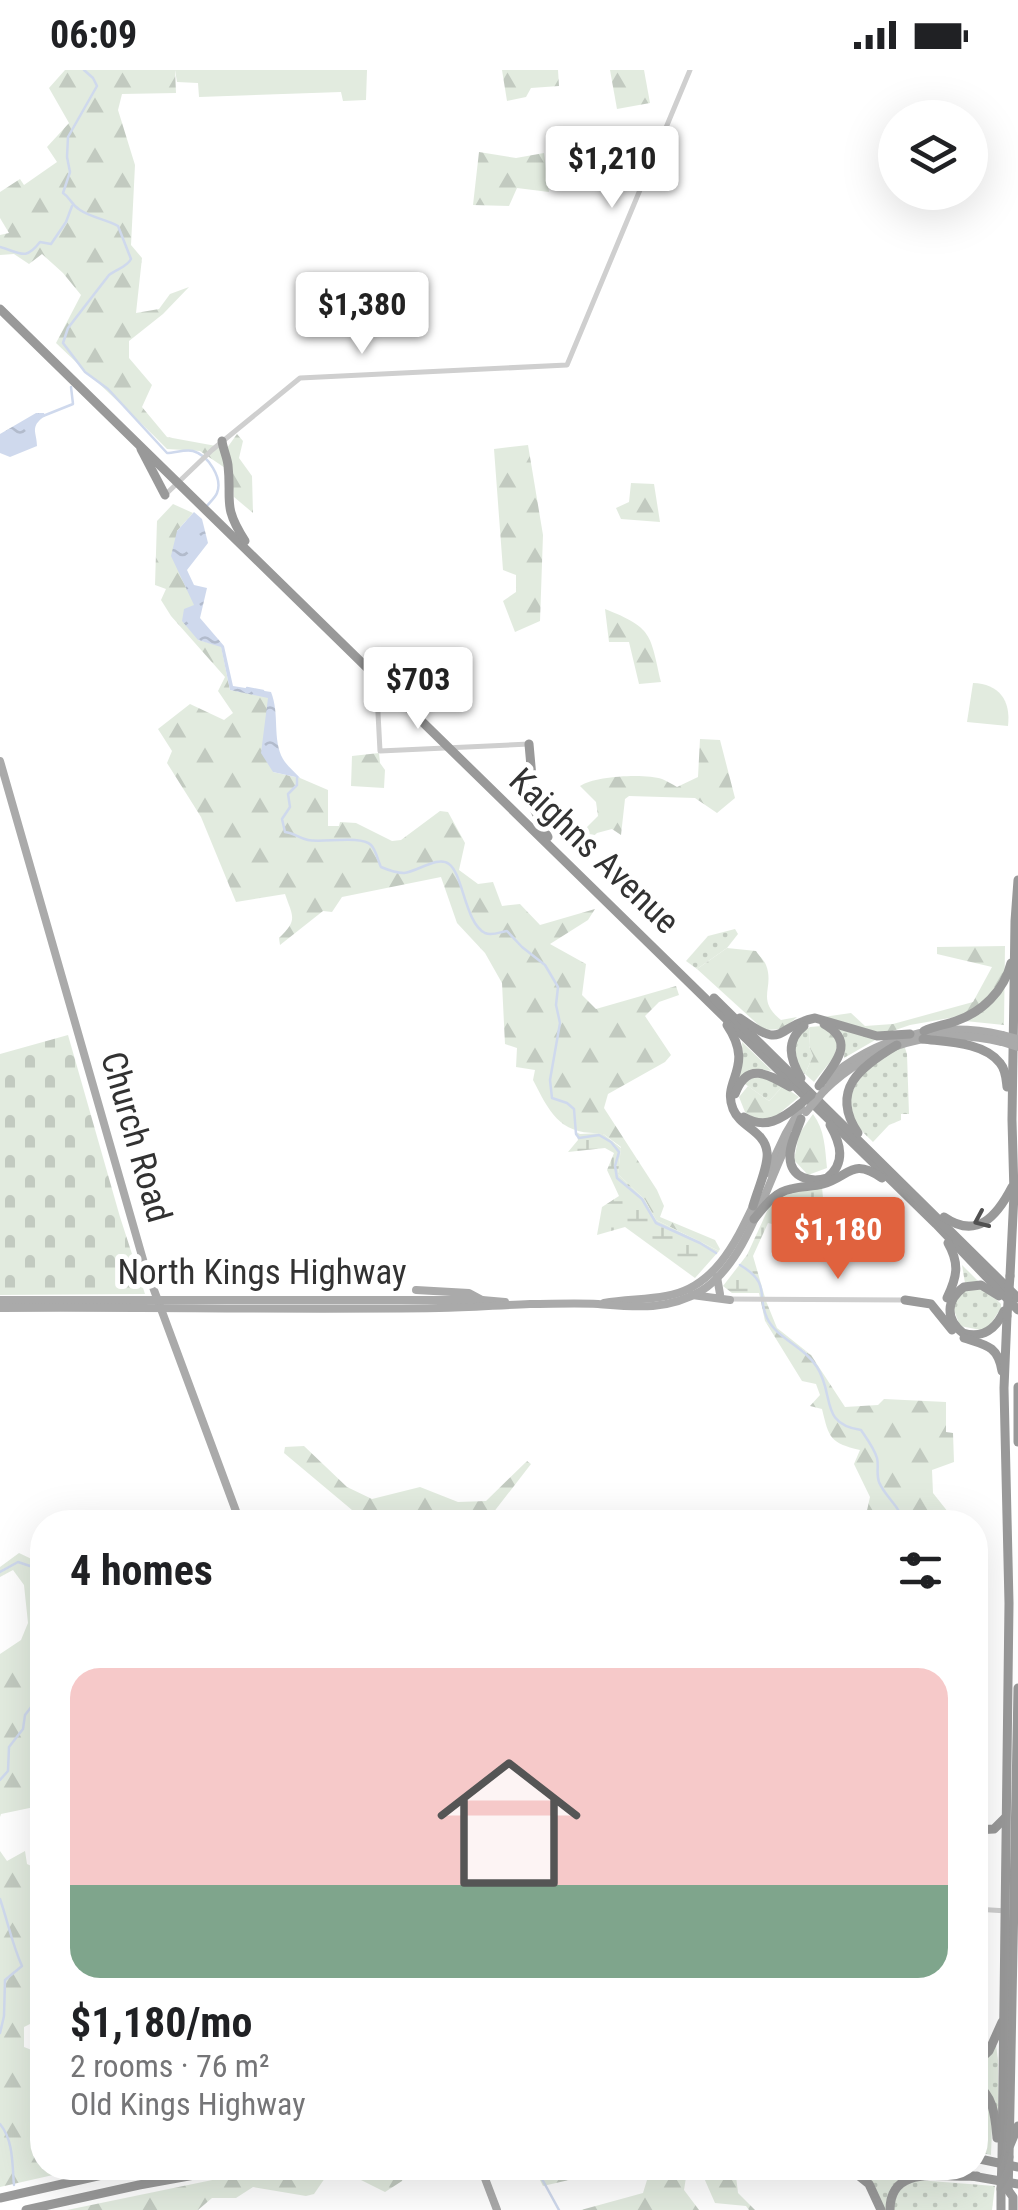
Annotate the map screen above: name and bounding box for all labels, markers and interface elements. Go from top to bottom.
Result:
text: 06:09 [50,13,137,57]
map controls [878,100,988,210]
button: layers [878,100,988,210]
pin: $1,210 [531,126,693,211]
text: $1,210 [568,139,656,177]
pin: $1,380 [281,272,443,357]
text: $1,380 [318,285,406,323]
pin: $703 [359,647,477,732]
text: $703 [386,660,450,698]
street label: Kaighns Avenue [501,760,687,942]
street label: Church Road [92,1047,180,1227]
pin: $1,180 [757,1197,919,1282]
one-way arrow [974,1208,992,1228]
text: $1,180 [794,1210,882,1248]
street label: North Kings Highway [117,1252,407,1293]
icon: filters [893,1543,948,1598]
text: 4 homes [70,1546,213,1595]
icon: home [419,1733,599,1913]
text: $1,180/mo [70,1998,252,2047]
text: 2 rooms · 76 m² [70,2047,269,2085]
text: Old Kings Highway [70,2085,305,2123]

